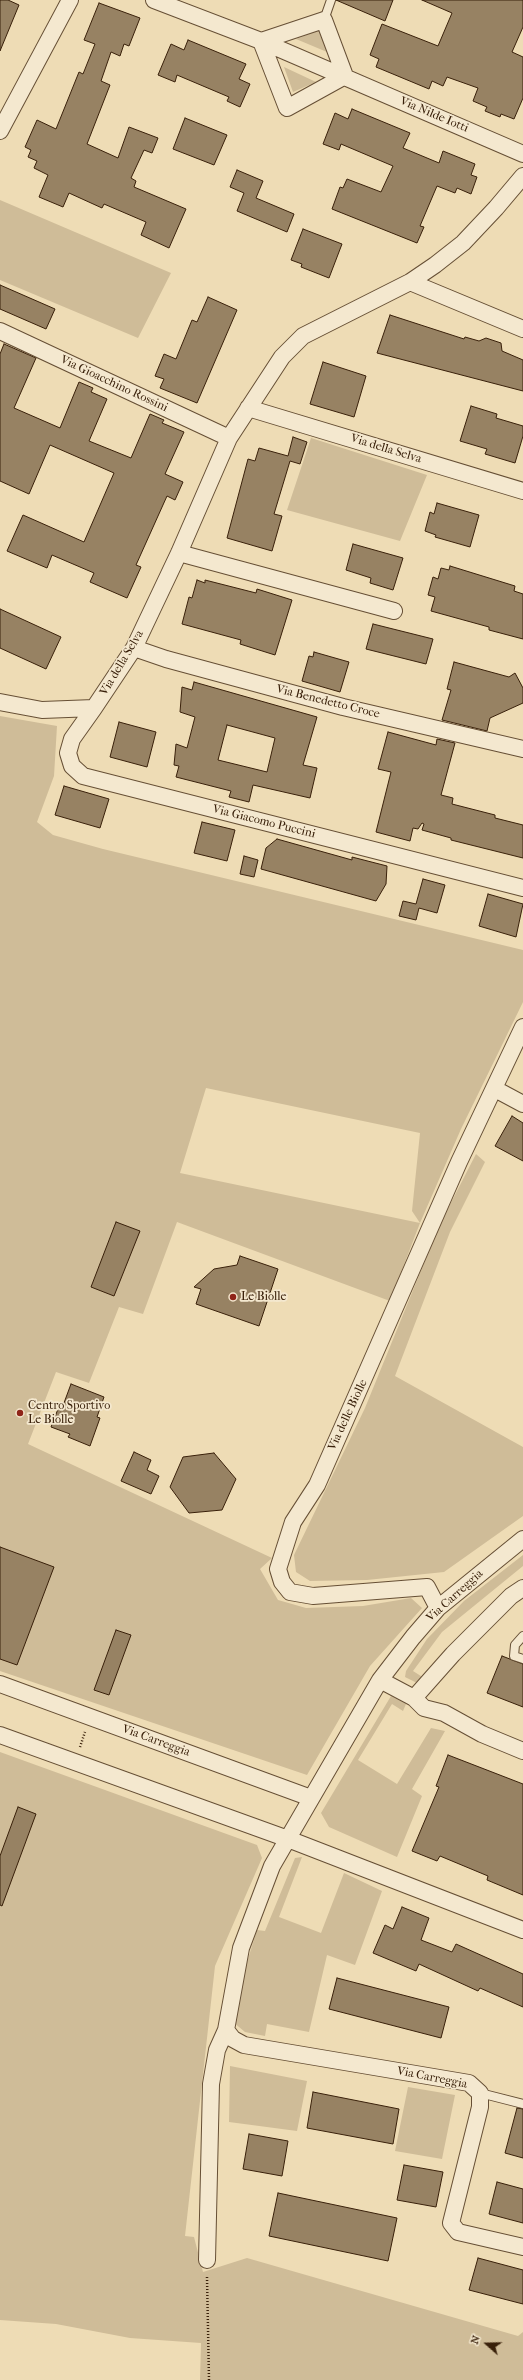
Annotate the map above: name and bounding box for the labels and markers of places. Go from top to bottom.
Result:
place label: Le Biolle [241,1290,287,1304]
marker: Le Biolle [228,1292,238,1302]
place label: Centro Sportivo Le Biolle [28,1399,110,1427]
marker: Centro Sportivo Le Biolle [15,1408,25,1418]

